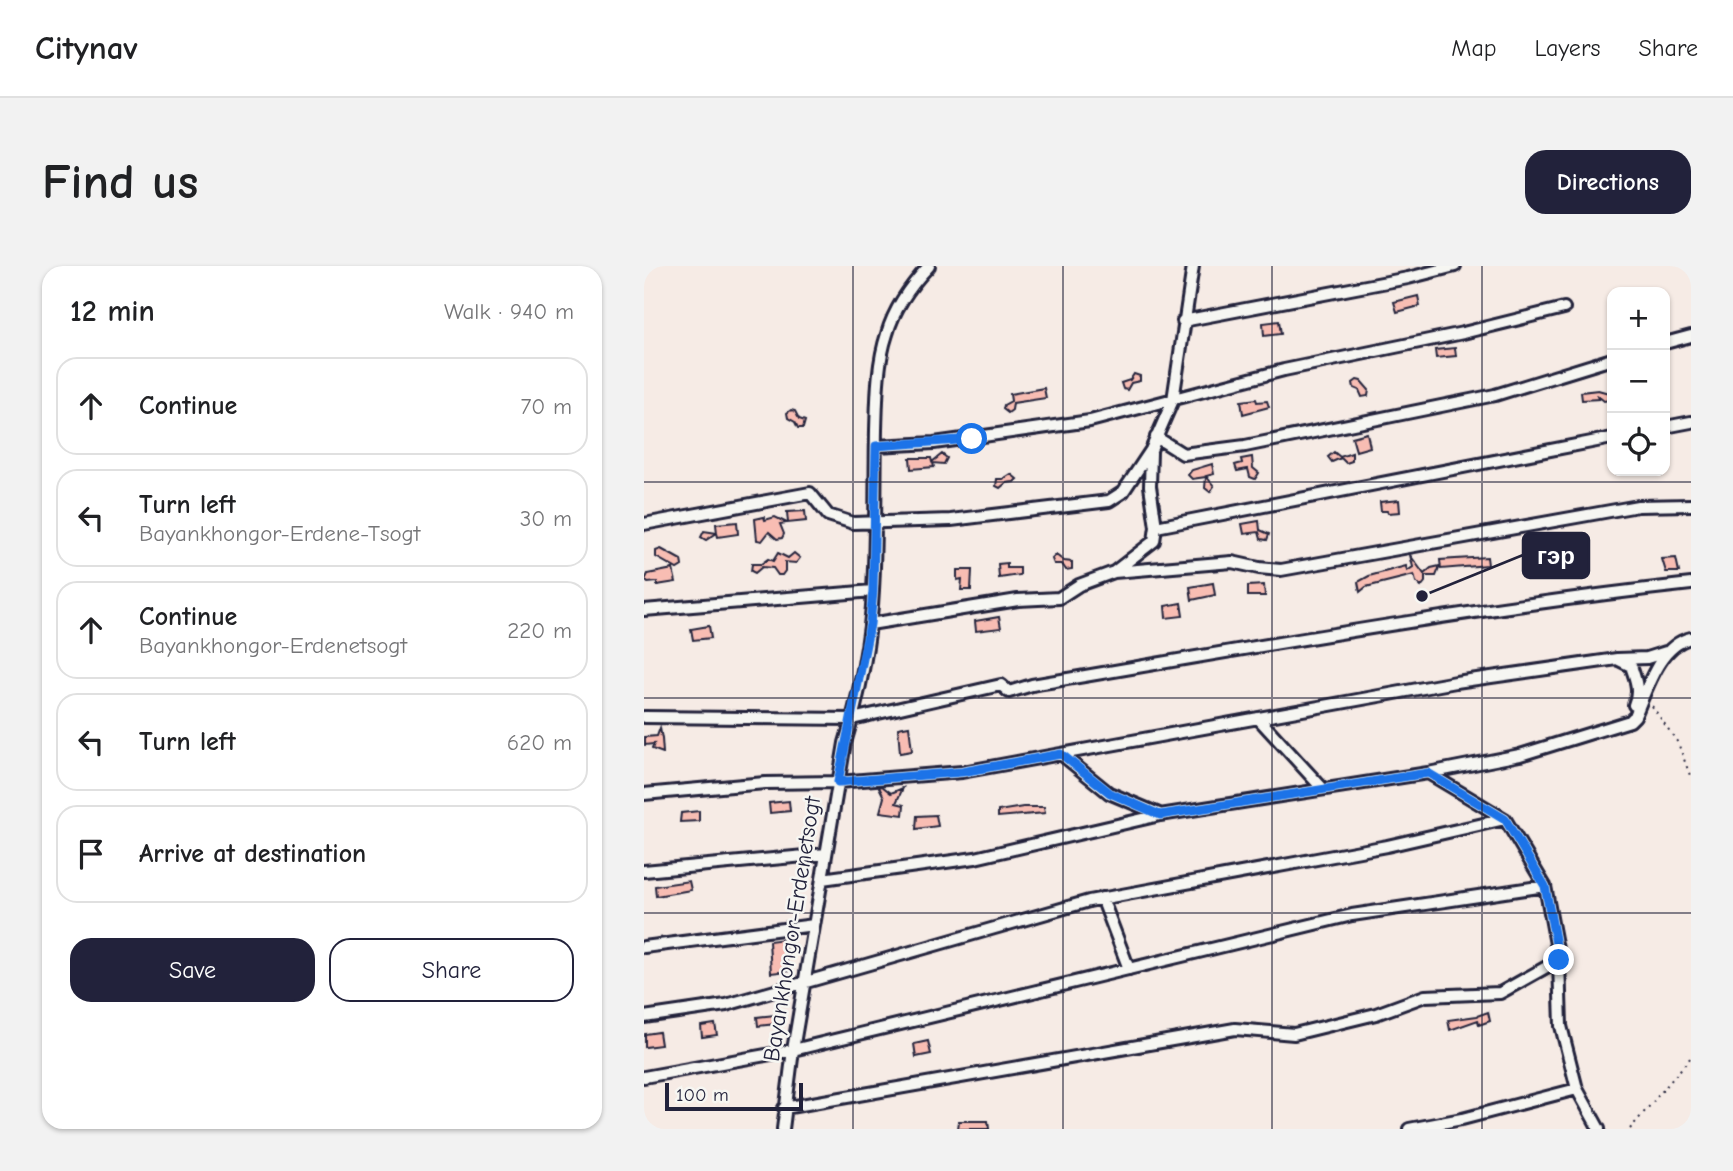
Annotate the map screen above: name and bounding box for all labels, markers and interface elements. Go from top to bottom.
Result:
text: Citynav [35,29,138,67]
text: Map [1451,34,1497,62]
text: Layers [1535,34,1600,62]
text: Share [1638,34,1698,62]
button: Directions [1525,150,1691,214]
text: Find us [42,154,198,210]
map controls [1607,287,1670,476]
button: + [1607,287,1670,350]
text: 12 min [70,294,155,329]
text: Walk · 940 m [444,298,574,325]
button: − [1607,350,1670,413]
icon: ahead [72,387,110,425]
text: Continue [139,391,237,421]
text: 70 m [520,393,572,420]
button: locate [1607,413,1670,476]
route start [956,423,987,454]
text: Turn left [139,490,236,520]
icon: left [72,499,110,537]
text: 30 m [520,505,572,532]
text: Bayankhongor-Erdene-Tsogt [139,520,420,547]
callout: гэр [1523,533,1589,578]
text: гэр [1537,542,1575,570]
text: Continue [139,602,237,632]
icon: ahead [72,611,110,649]
text: 220 m [507,617,572,644]
text: Bayankhongor-Erdenetsogt [139,632,407,659]
icon: left [72,723,110,761]
text: Turn left [139,727,236,757]
text: 620 m [507,729,572,756]
street label: Bayankhongor-Erdenetsogt [758,793,827,1064]
icon: arrive [72,835,110,873]
text: Arrive at destination [139,839,366,869]
button: Save [70,938,315,1002]
button: Share [329,938,574,1002]
route end [1543,944,1574,975]
scale bar [665,1080,803,1112]
text: 100 m [676,1084,729,1106]

